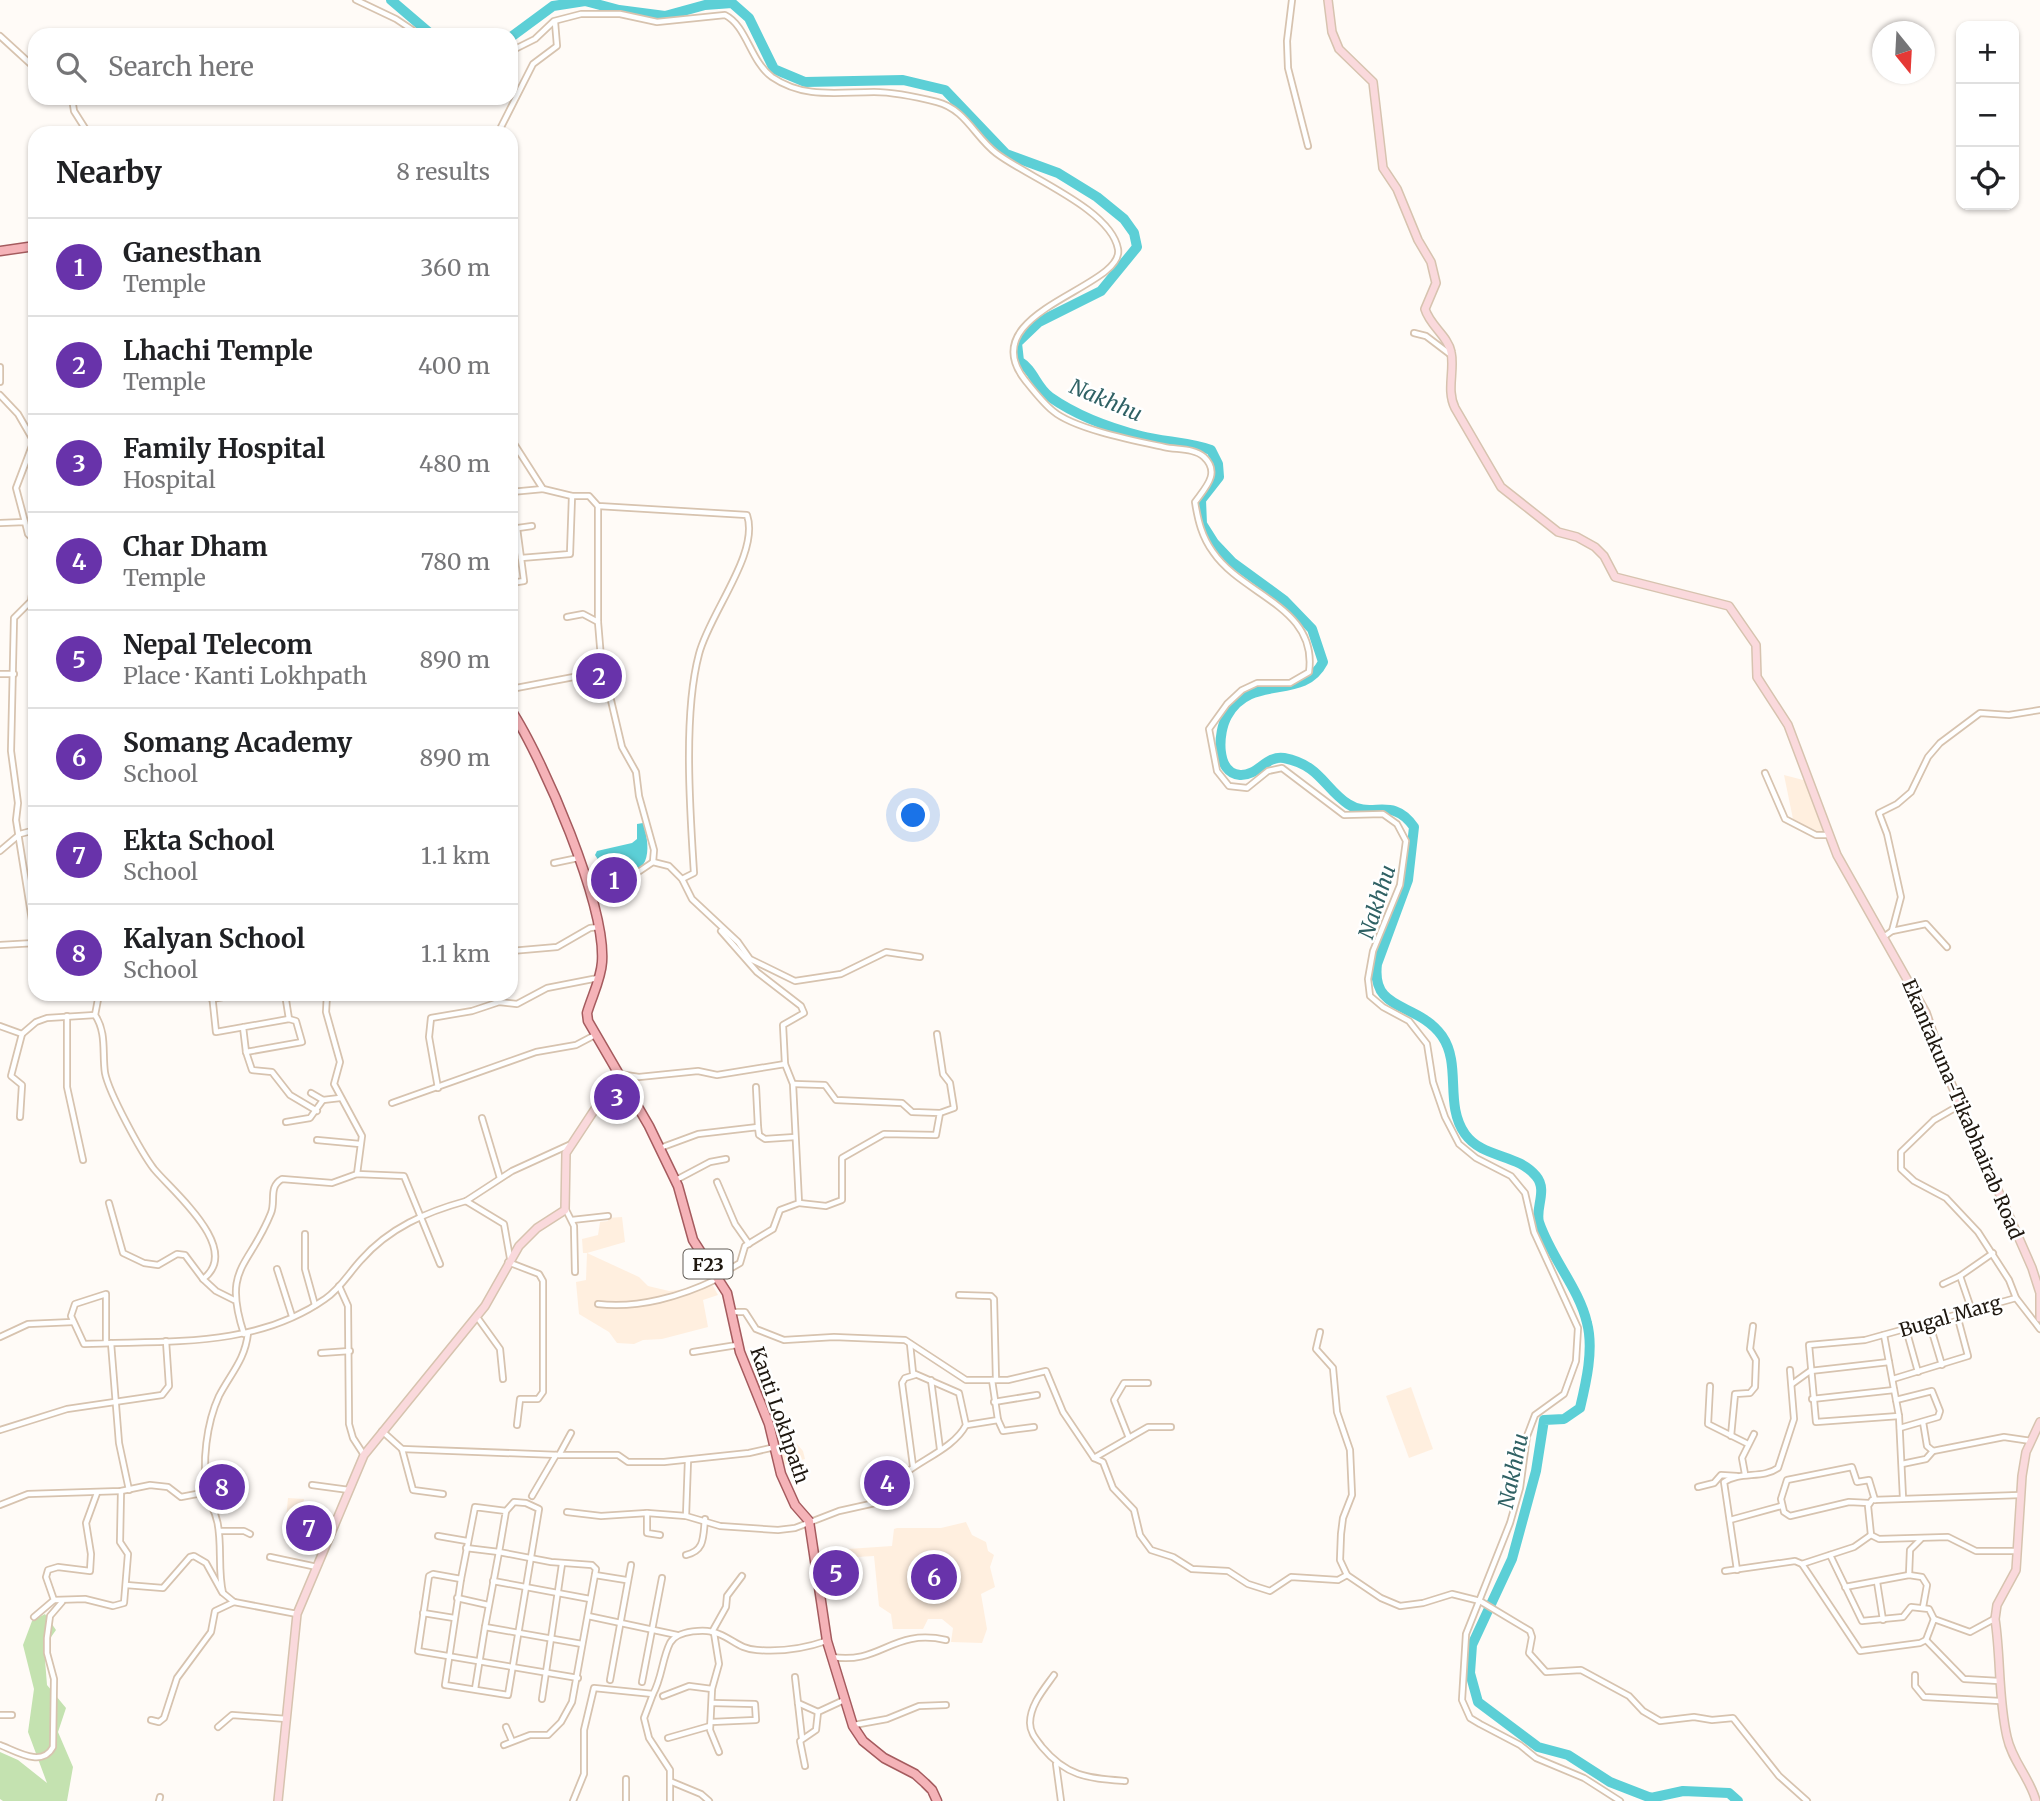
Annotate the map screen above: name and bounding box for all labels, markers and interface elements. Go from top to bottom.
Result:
north arrow [1872,21,1935,84]
map controls [1956,21,2019,210]
button: + [1956,21,2019,84]
search box [28,28,518,105]
icon: search [52,48,90,86]
text: Search here [108,50,254,83]
button: − [1956,84,2019,147]
button: locate [1956,147,2019,210]
text: Nearby [56,153,162,191]
text: 8 results [396,157,490,186]
text: Ganesthan [123,236,261,269]
text: 1 [74,253,84,282]
text: 360 m [420,253,490,282]
text: Temple [123,269,206,298]
text: Lhachi Temple [123,334,313,367]
text: 2 [72,351,86,380]
text: 400 m [418,351,490,380]
text: Temple [123,367,206,396]
water label: Nakhhu [1066,373,1146,427]
text: Family Hospital [123,432,325,465]
text: 3 [72,449,86,478]
text: 480 m [419,449,490,478]
text: Hospital [123,465,216,494]
text: Char Dham [123,530,268,563]
text: 4 [72,547,86,576]
text: 780 m [421,547,490,576]
text: Temple [123,563,206,592]
text: Nepal Telecom [123,628,312,661]
text: 5 [72,645,86,674]
text: 890 m [420,645,490,674]
pin: 2 [576,650,622,702]
text: Place · Kanti Lokhpath [123,661,367,690]
text: Somang Academy [123,726,352,759]
text: 6 [72,743,86,772]
text: 890 m [420,743,490,772]
text: School [123,759,198,788]
your location [896,798,930,832]
text: Ekta School [123,824,275,857]
text: 7 [72,841,86,870]
text: 1.1 km [421,841,490,870]
pin: 1 [591,854,637,906]
text: School [123,857,198,886]
water label: Nakhhu [1352,862,1402,942]
text: Kalyan School [123,922,305,955]
text: 8 [72,939,86,968]
text: 1.1 km [421,939,490,968]
text: School [123,955,198,984]
street label: Ekantakuna-Tikabhairab Road [1897,975,2029,1243]
pin: 3 [594,1071,640,1123]
road number: F23 [684,1250,732,1279]
street label: Bugal Marg [1896,1290,2004,1342]
street label: Kanti Lokhpath [745,1343,815,1487]
water label: Nakhhu [1492,1431,1534,1511]
pin: 4 [864,1457,910,1509]
pin: 8 [199,1461,245,1513]
pin: 7 [286,1502,332,1554]
pin: 5 [813,1547,859,1599]
pin: 6 [911,1551,957,1603]

